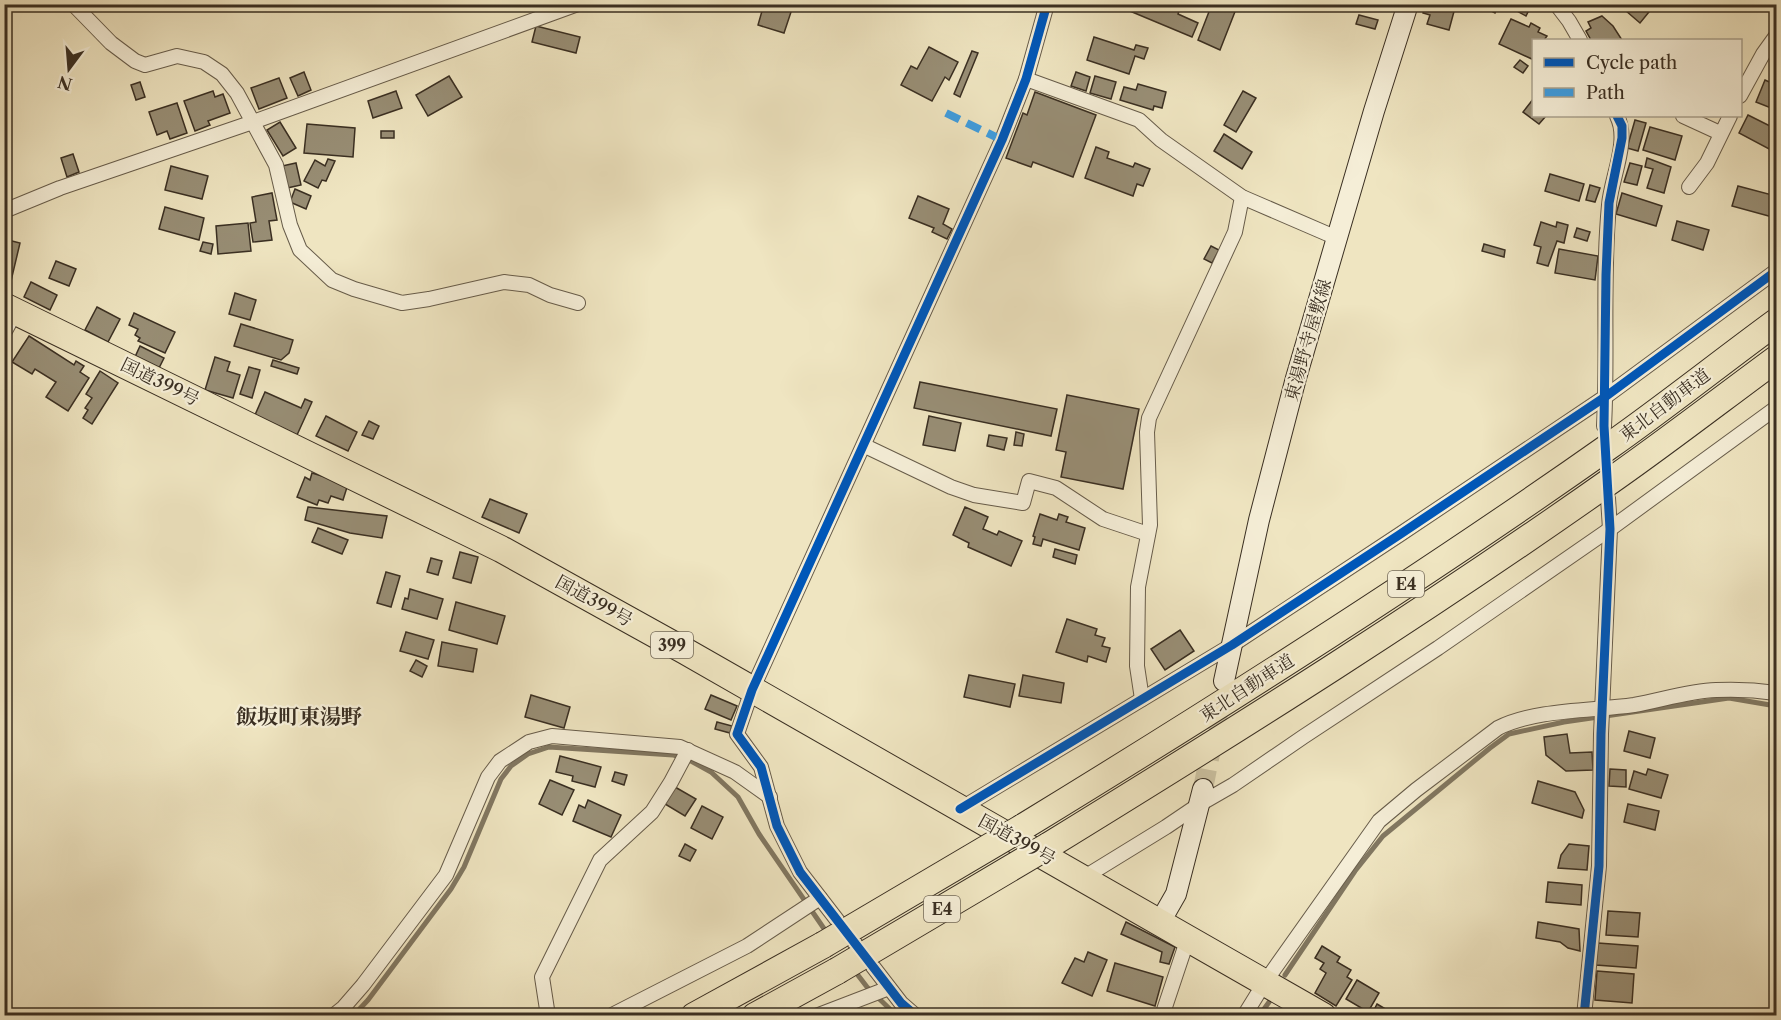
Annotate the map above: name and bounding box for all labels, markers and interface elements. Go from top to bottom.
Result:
north arrow [39,39,99,99]
legend [1532,39,1742,117]
text: Cycle path [1586,52,1677,74]
text: N [55,72,74,95]
text: Path [1586,82,1625,104]
street label: 東湯野寺屋敷線 [1280,276,1336,404]
street label: 国道399号 [117,353,203,411]
street label: 東北自動車道 [1615,364,1715,446]
street label: 国道399号 [551,571,637,631]
road number: E4 [1388,571,1424,597]
road number: 399 [651,632,693,658]
street label: 東北自動車道 [1196,649,1298,727]
district label: 飯坂町東湯野 [236,704,362,729]
street label: 国道399号 [974,810,1060,870]
road number: E4 [924,896,960,922]

